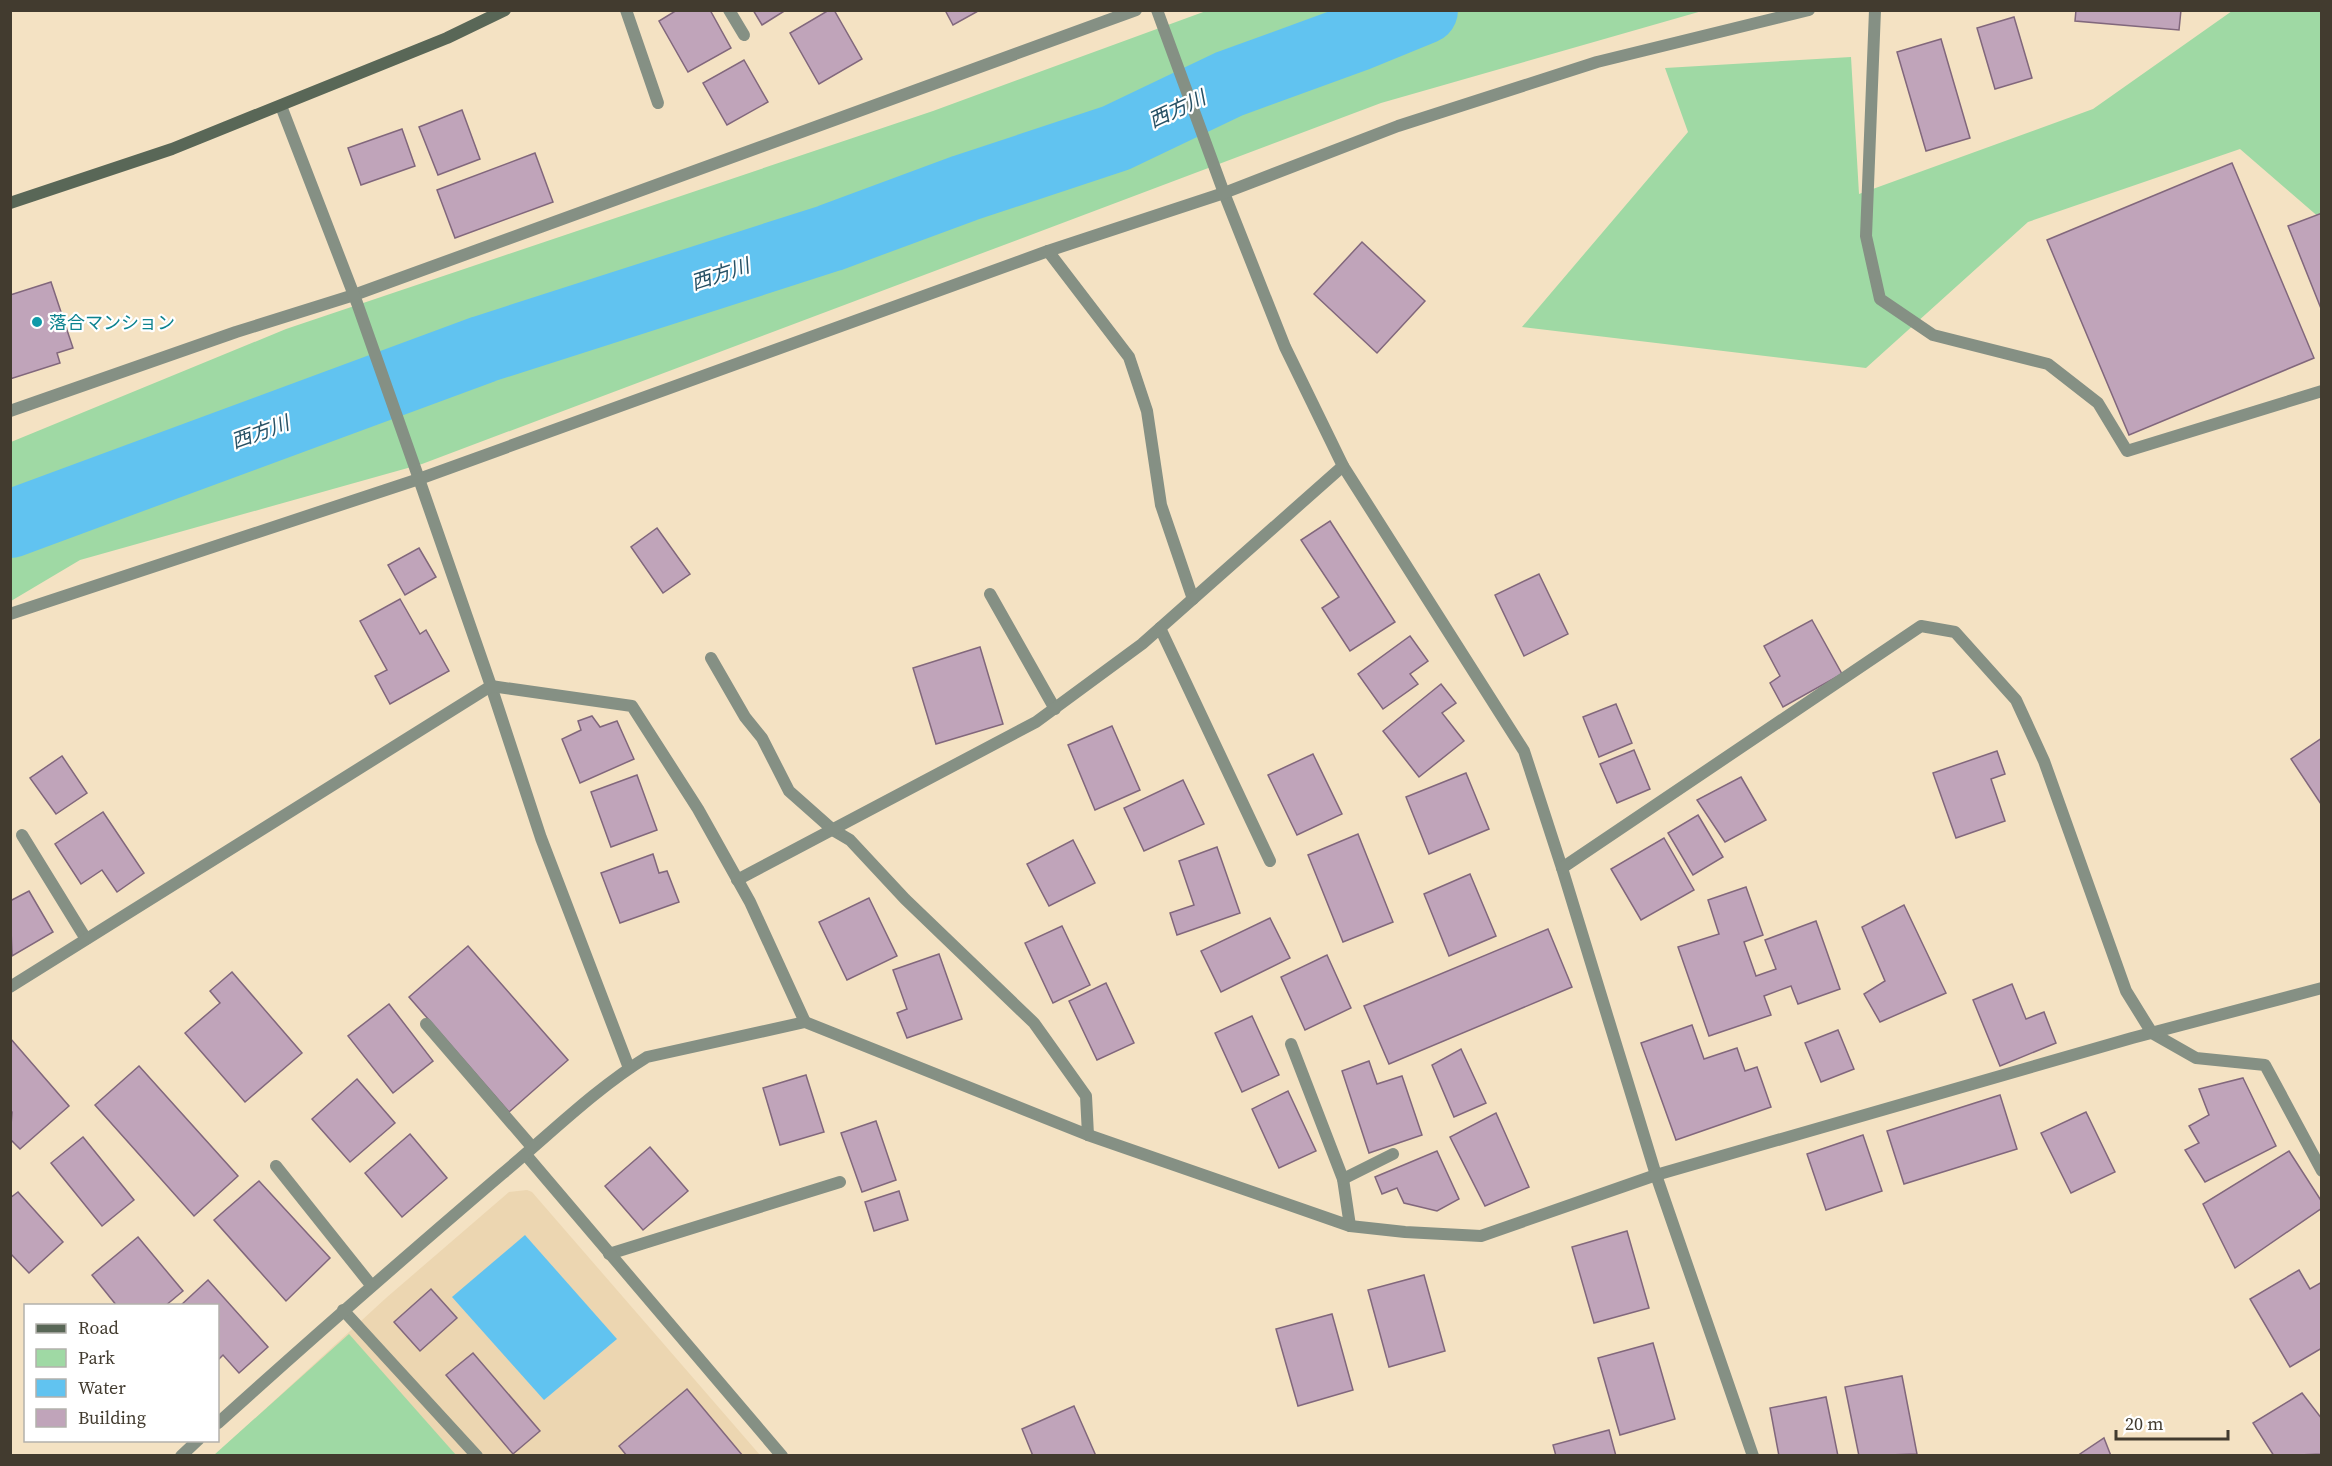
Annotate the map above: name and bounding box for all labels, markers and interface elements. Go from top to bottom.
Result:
water label: 西方川 [1144,83,1212,134]
water label: 西方川 [687,251,755,297]
place label: 落合マンション [49,310,175,335]
marker: 落合マンション [30,315,44,329]
water label: 西方川 [227,408,295,455]
legend [24,1304,219,1442]
text: Road [78,1315,119,1340]
text: Park [78,1345,115,1370]
text: Water [78,1375,126,1400]
scale bar [2116,1403,2228,1441]
text: Building [78,1405,146,1430]
text: 20 m [2125,1411,2163,1436]

